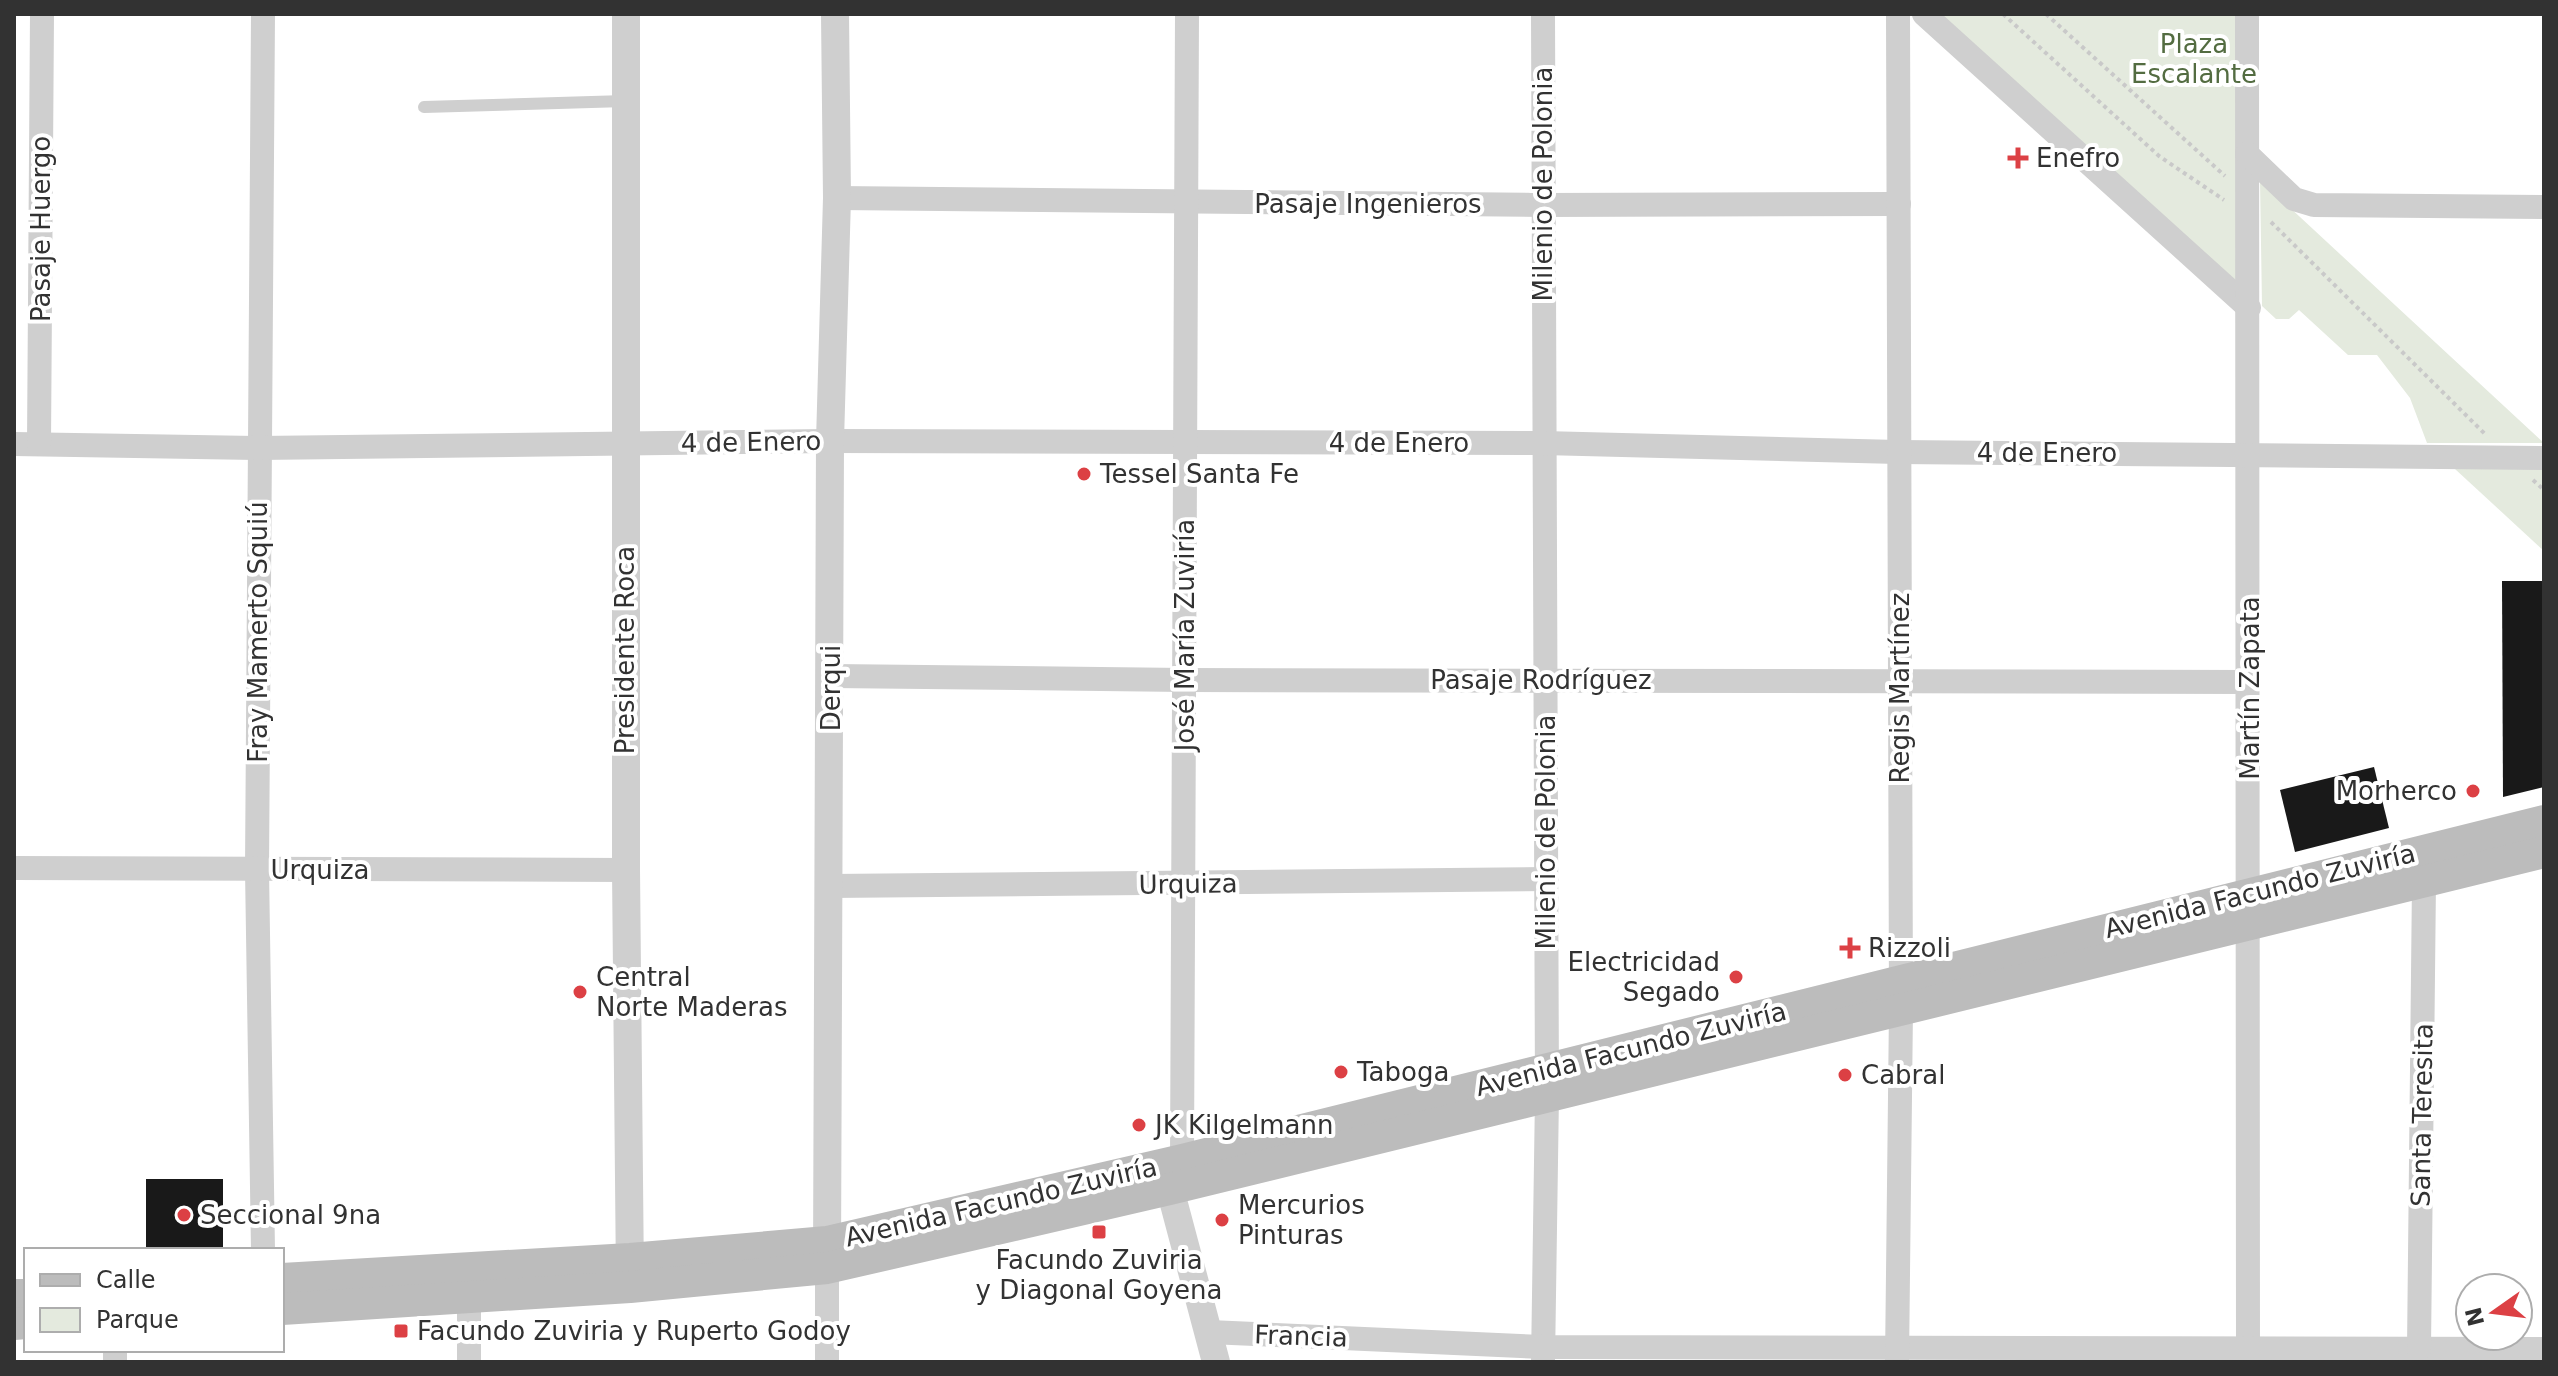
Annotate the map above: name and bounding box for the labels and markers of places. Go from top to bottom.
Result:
place label: Enefro [2036,143,2120,173]
marker: Enefro [2007,147,2029,169]
place label: Tessel Santa Fe [1099,459,1299,489]
marker: Tessel Santa Fe [1075,465,1093,483]
place label: Morherco [2336,776,2457,806]
marker: Morherco [2464,782,2482,800]
place label: Rizzoli [1868,933,1951,963]
marker: Rizzoli [1839,937,1861,959]
place label: Electricidad Segado [1567,947,1720,1007]
place label: Central Norte Maderas [596,962,788,1022]
marker: Electricidad Segado [1727,968,1745,986]
marker: Central Norte Maderas [571,983,589,1001]
place label: Taboga [1356,1057,1449,1087]
place label: Cabral [1861,1060,1945,1090]
marker: Taboga [1332,1063,1350,1081]
marker: Cabral [1836,1066,1854,1084]
place label: JK Kilgelmann [1153,1110,1333,1140]
marker: JK Kilgelmann [1130,1116,1148,1134]
place label: Mercurios Pinturas [1238,1190,1365,1250]
place label: Seccional 9na [200,1200,381,1230]
marker: Seccional 9na [175,1206,193,1224]
marker: Mercurios Pinturas [1213,1211,1231,1229]
marker: Facundo Zuviria y Diagonal Goyena [1090,1223,1108,1241]
place label: Facundo Zuviria y Diagonal Goyena [976,1245,1223,1305]
place label: Facundo Zuviria y Ruperto Godoy [417,1316,851,1346]
marker: Facundo Zuviria y Ruperto Godoy [392,1322,410,1340]

